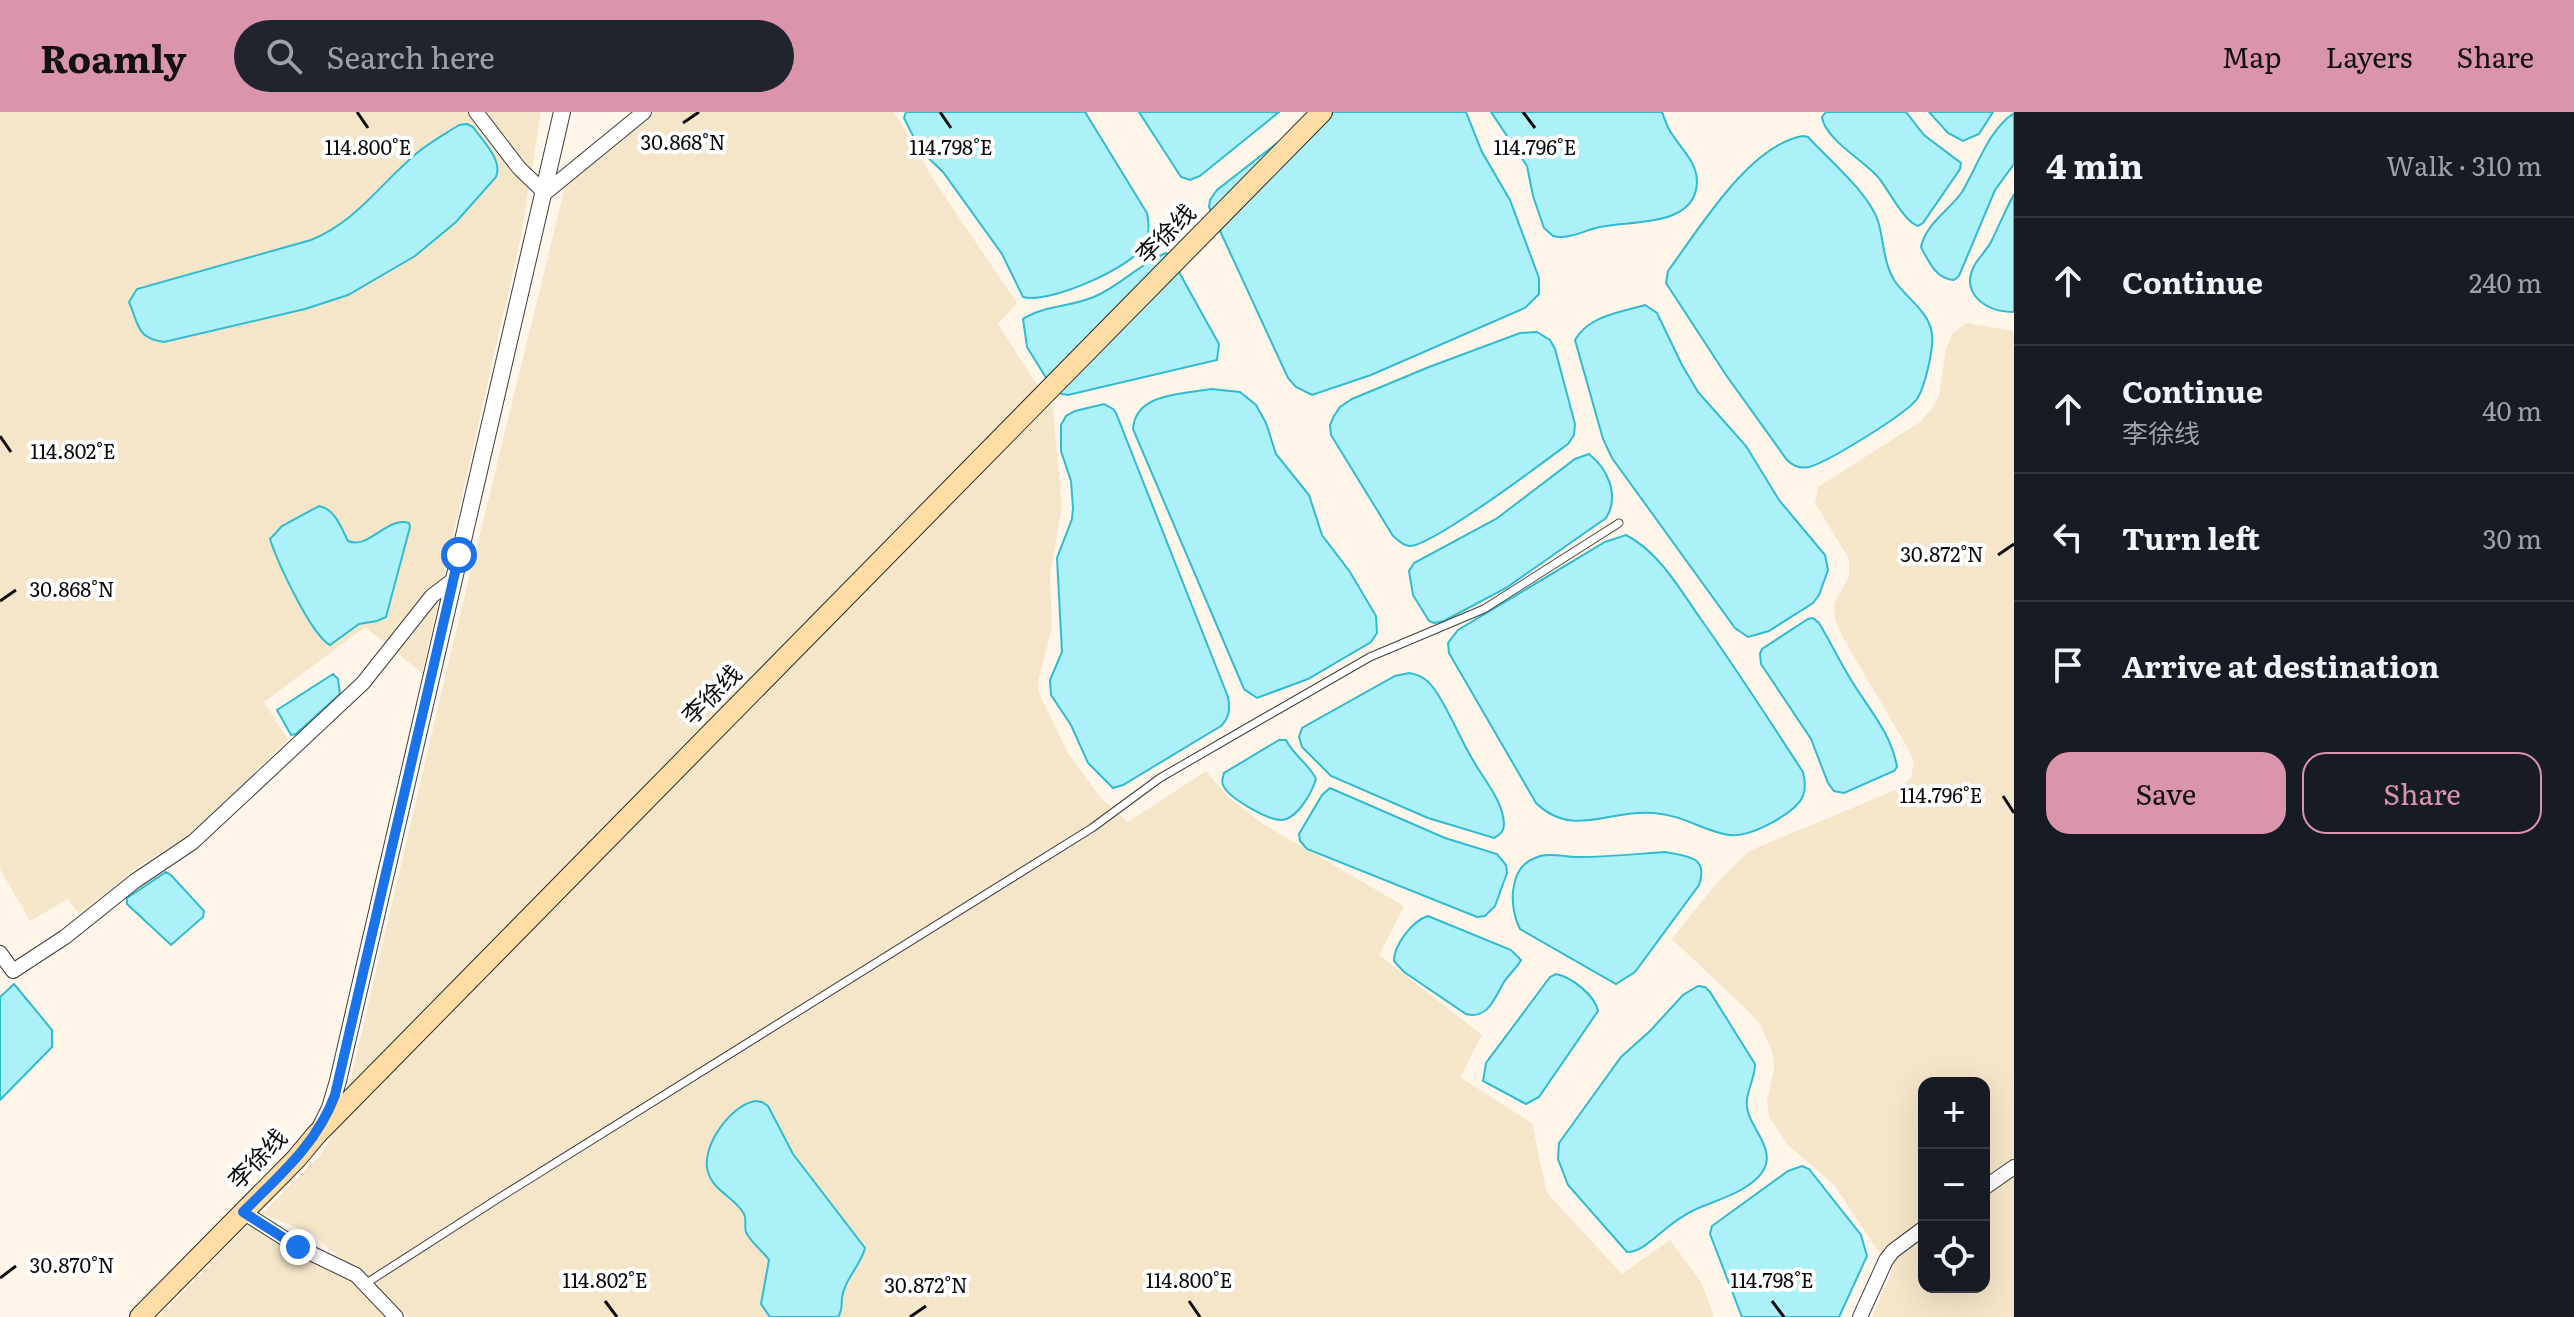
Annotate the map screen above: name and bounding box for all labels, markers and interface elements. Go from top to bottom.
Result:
search box [234,20,794,92]
text: Roamly [40,28,186,85]
icon: search [262,34,306,78]
text: Search here [326,34,495,78]
text: Map [2222,35,2281,77]
text: Layers [2325,35,2412,77]
text: Share [2456,35,2534,77]
text: 30.868°N [640,126,726,156]
text: 114.800°E [325,131,411,161]
text: 114.798°E [910,131,992,161]
text: 114.796°E [1494,131,1576,161]
text: 4 min [2046,139,2143,189]
text: Walk · 310 m [2386,145,2542,184]
street label: 李徐线 [1126,194,1202,270]
icon: ahead [2046,259,2090,303]
text: Continue [2122,259,2263,303]
text: 240 m [2469,262,2542,301]
text: Continue [2122,368,2263,412]
icon: ahead [2046,387,2090,431]
text: 40 m [2482,390,2542,429]
text: 李徐线 [2122,412,2200,451]
text: 114.802°E [31,435,116,465]
icon: left [2046,515,2090,559]
text: Turn left [2122,515,2260,559]
text: 30 m [2482,518,2542,557]
route start [441,537,477,573]
text: 30.872°N [1900,538,1984,568]
text: 30.868°N [29,573,115,603]
icon: arrive [2046,643,2090,687]
text: Arrive at destination [2122,643,2439,687]
street label: 李徐线 [672,655,748,731]
button: Save [2046,752,2286,834]
button: Share [2302,752,2542,834]
text: 114.796°E [1900,779,1982,809]
map controls [1918,1077,1990,1293]
button: + [1918,1077,1990,1149]
street label: 李徐线 [219,1119,294,1195]
button: − [1918,1149,1990,1221]
button: locate [1918,1221,1990,1293]
route end [280,1229,316,1265]
text: 30.870°N [30,1249,114,1279]
text: 114.802°E [563,1264,648,1294]
text: 114.800°E [1146,1264,1232,1294]
text: 114.798°E [1731,1264,1813,1294]
text: 30.872°N [884,1269,968,1299]

